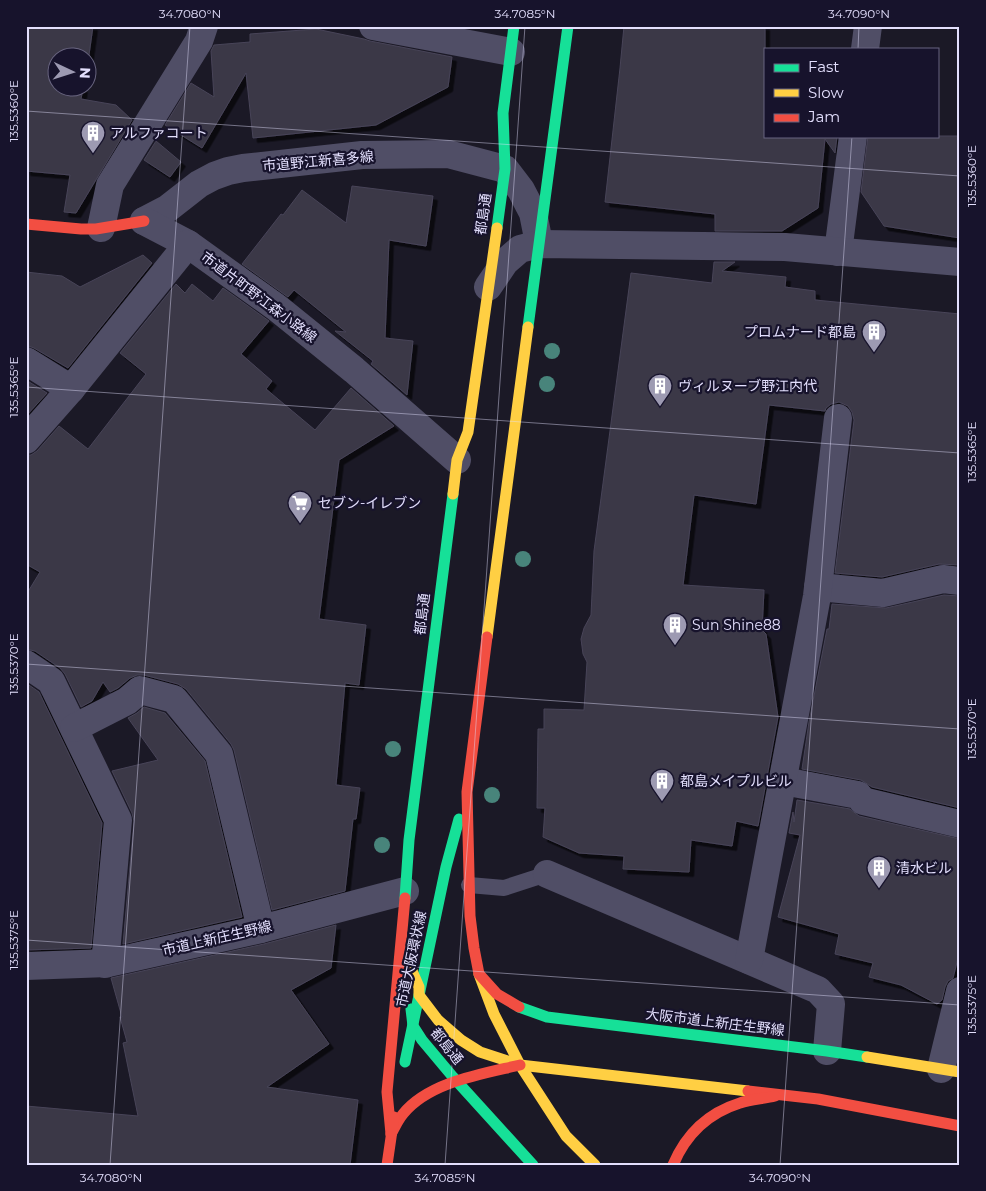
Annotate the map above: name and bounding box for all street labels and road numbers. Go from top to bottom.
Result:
street label: 市道野江新喜多線 [261,147,375,175]
street label: 都島通 [471,192,495,236]
street label: 市道片町野江森小路線 [198,248,320,346]
street label: 都島通 [411,592,433,636]
street label: 市道大阪環状線 [392,909,430,1009]
street label: 市道上新庄生野線 [160,917,274,959]
street label: 大阪市道上新庄生野線 [644,1005,786,1039]
street label: 都島通 [427,1024,467,1068]

